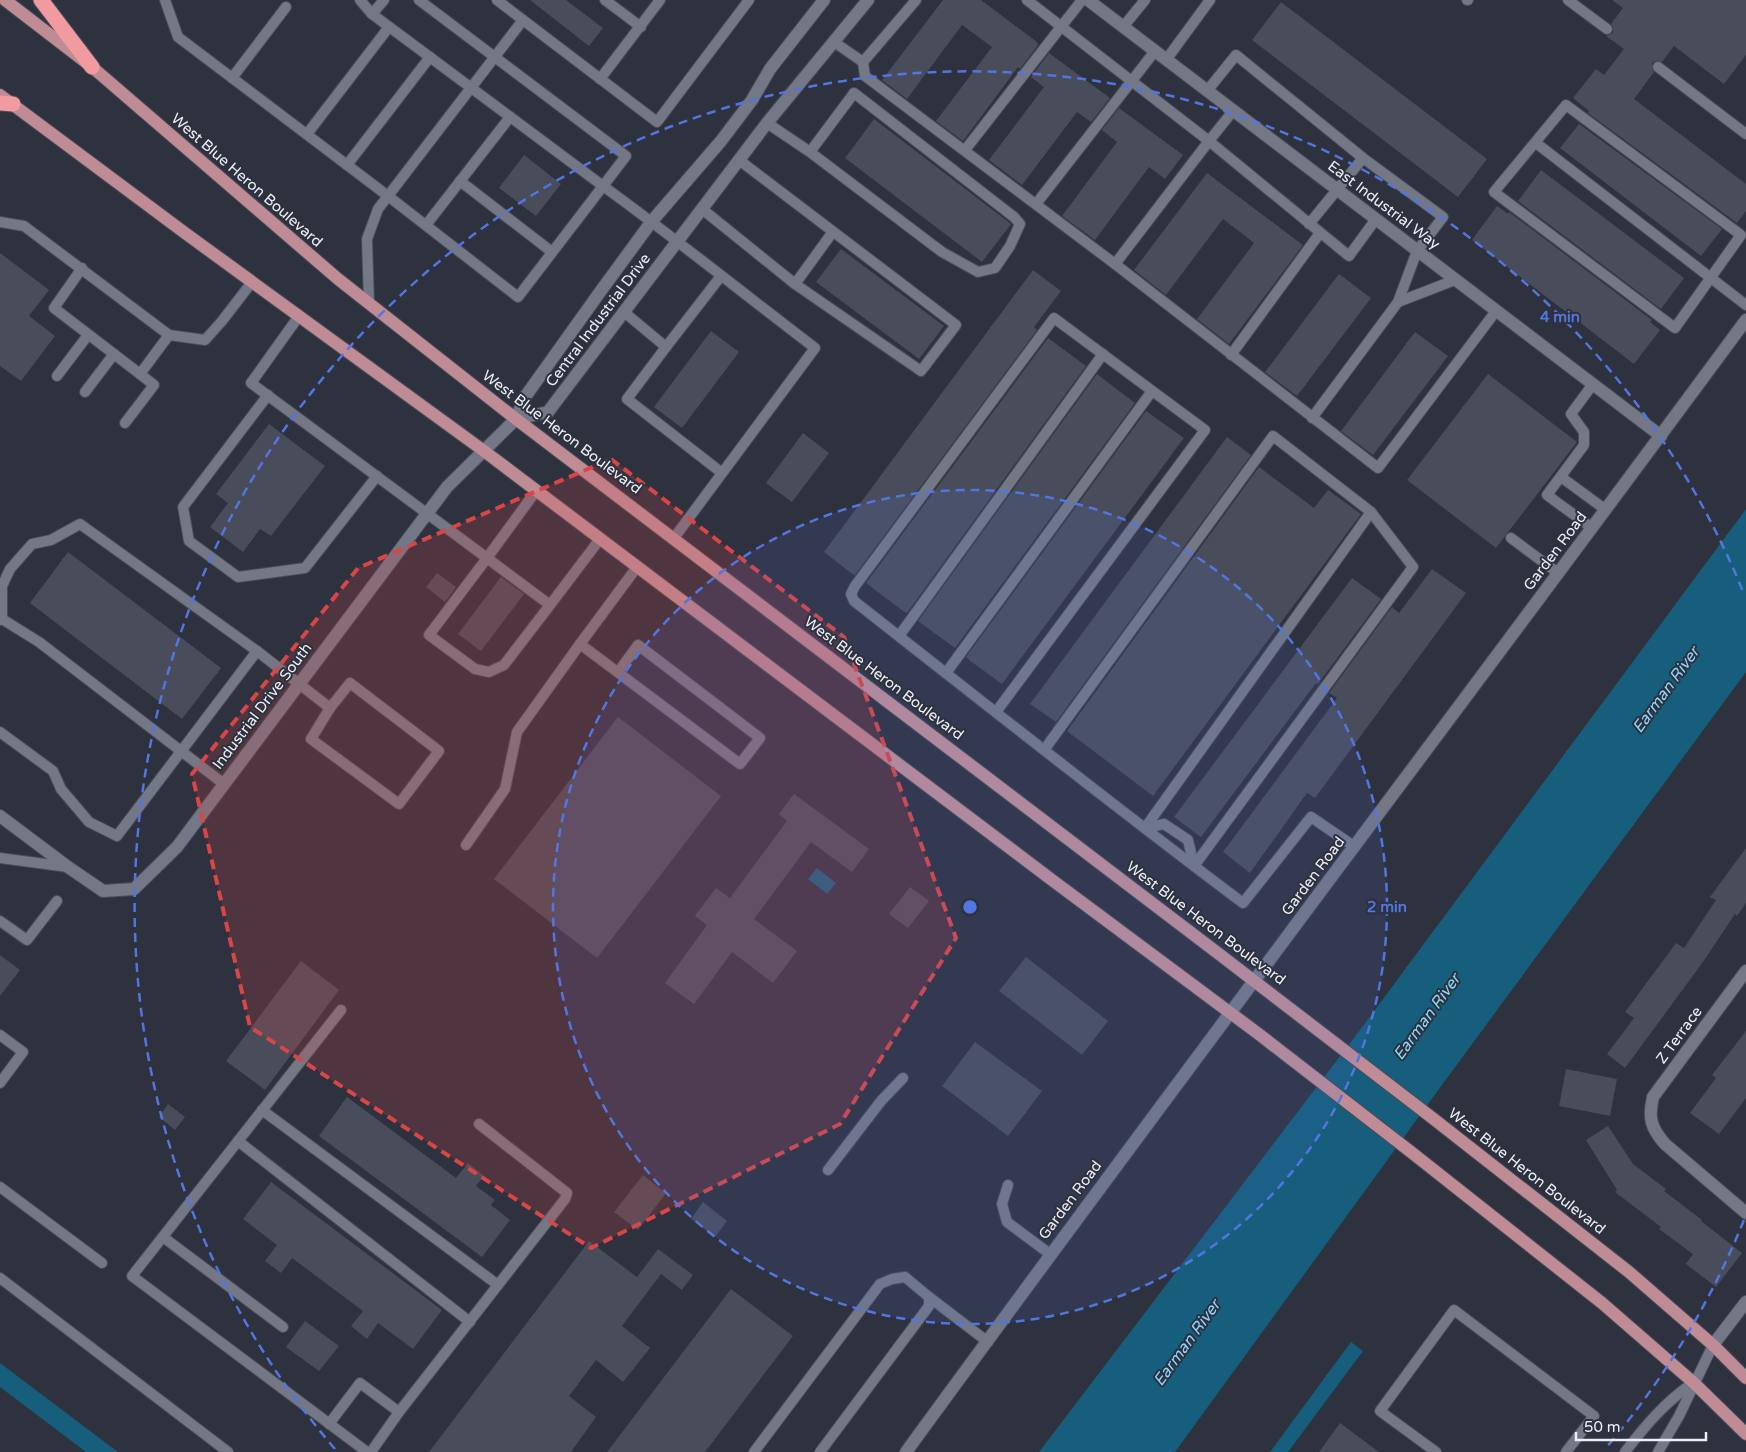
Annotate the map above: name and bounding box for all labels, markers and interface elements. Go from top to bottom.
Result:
street label: West Blue Heron Boulevard [168,109,326,251]
street label: East Industrial Way [1324,157,1444,253]
street label: Central Industrial Drive [542,250,654,390]
text: 4 min [1540,308,1580,326]
street label: West Blue Heron Boulevard [479,366,645,498]
street label: Garden Road [1520,508,1590,594]
street label: West Blue Heron Boulevard [801,612,967,744]
street label: Industrial Drive South [209,639,315,773]
water label: Earman River [1628,641,1705,737]
street label: Garden Road [1278,833,1348,919]
street label: West Blue Heron Boulevard [1123,857,1289,989]
centre of rings [961,898,979,916]
text: 2 min [1367,898,1407,916]
water label: Earman River [1389,968,1466,1064]
street label: Z Terrace [1652,1003,1706,1067]
street label: West Blue Heron Boulevard [1445,1104,1609,1238]
street label: Garden Road [1035,1157,1105,1243]
water label: Earman River [1149,1294,1226,1390]
scale bar [1576,1410,1706,1442]
text: 50 m [1584,1418,1621,1436]

